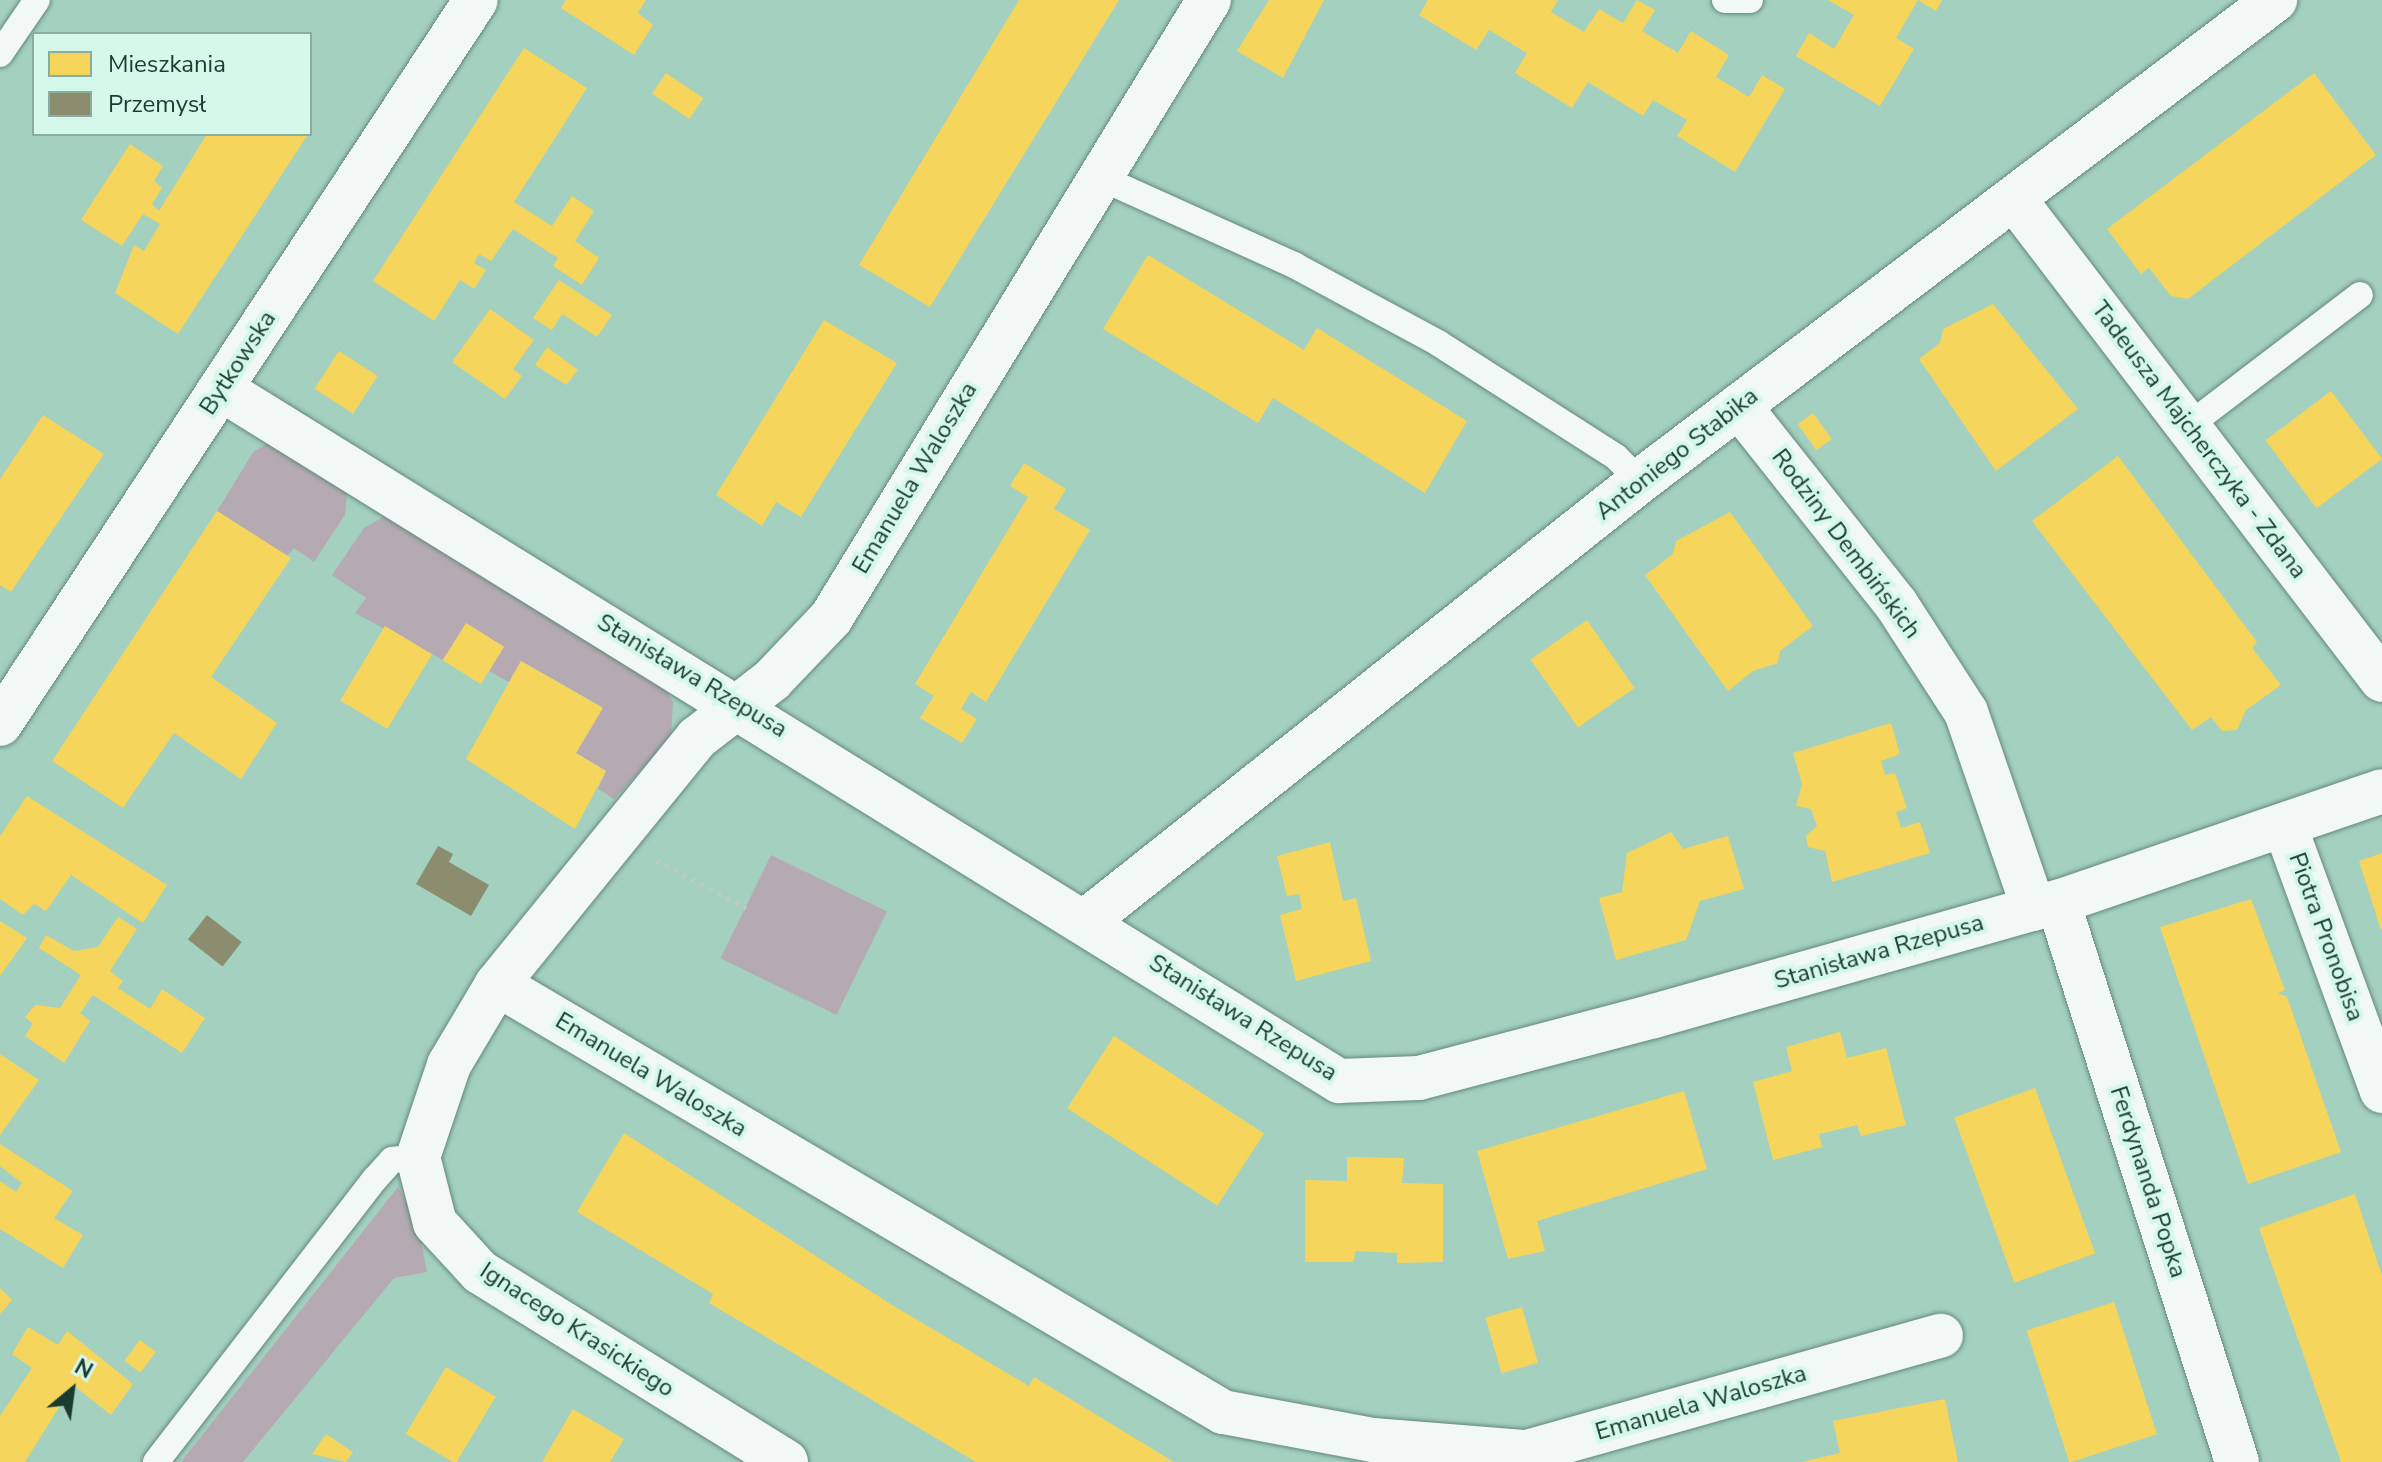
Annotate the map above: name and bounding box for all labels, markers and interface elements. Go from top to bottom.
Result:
legend [32,32,312,136]
text: Mieszkania [108,48,226,80]
text: Przemysł [108,88,206,120]
street label: Tadeusza Majcherczyka - Zdana [2085,296,2313,584]
street label: Bytkowska [194,306,282,420]
street label: Emanuela Waloszka [846,377,984,579]
street label: Antoniego Stabika [1590,382,1764,526]
street label: Rodziny Dembińskich [1765,443,1927,645]
street label: Stanisława Rzepusa [592,608,792,744]
street label: Piotra Pronobisa [2282,849,2370,1025]
street label: Stanisława Rzepusa [1771,908,1987,996]
street label: Stanisława Rzepusa [1144,948,1342,1088]
street label: Emanuela Waloszka [550,1006,752,1144]
street label: Ferdynanda Popka [2103,1083,2193,1281]
street label: Ignacego Krasickiego [474,1256,680,1404]
north arrow [32,1350,112,1430]
text: N [69,1352,98,1386]
street label: Emanuela Waloszka [1592,1359,1810,1447]

